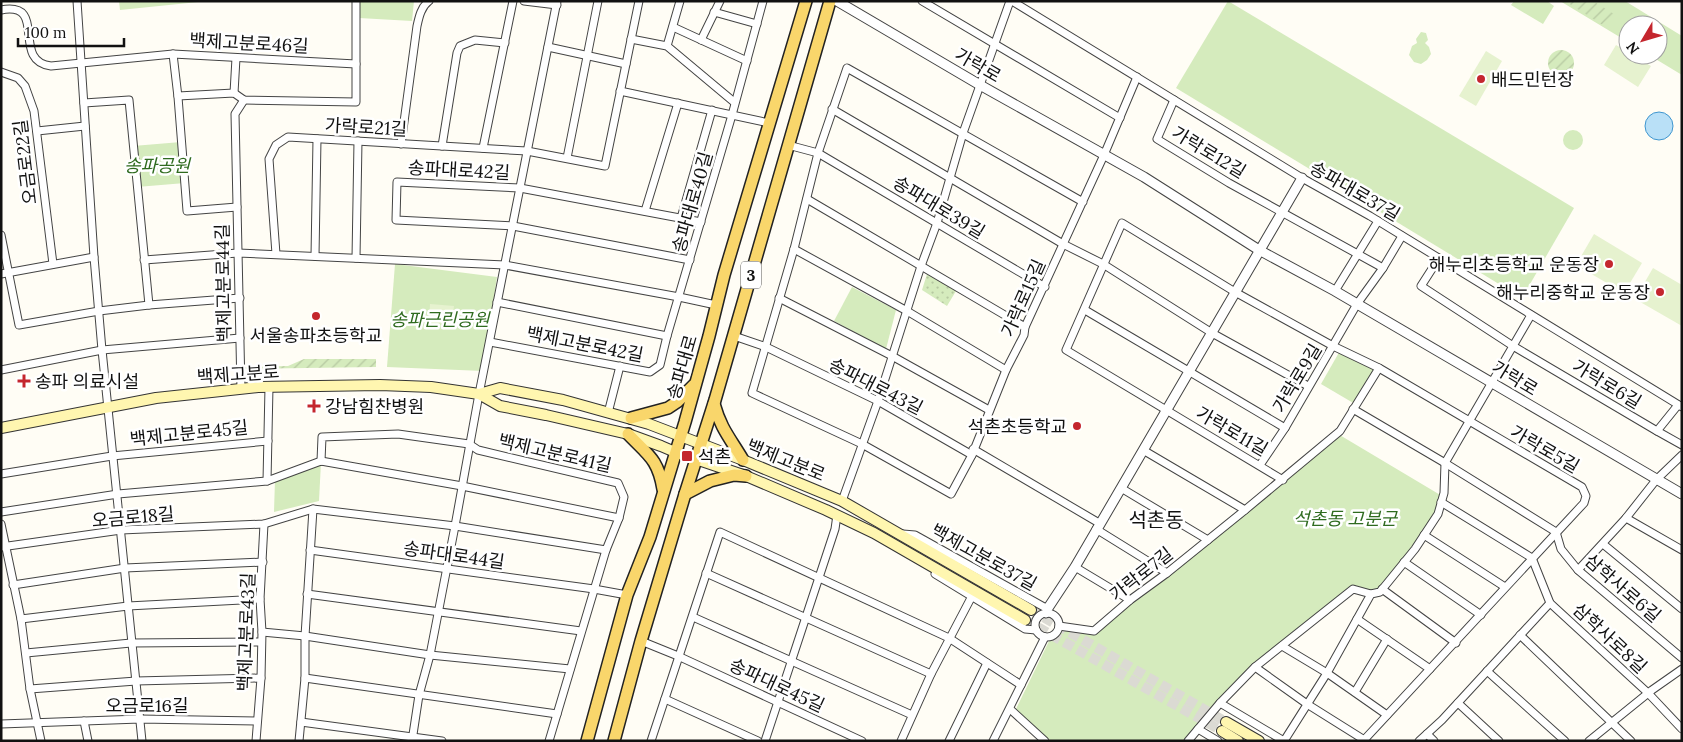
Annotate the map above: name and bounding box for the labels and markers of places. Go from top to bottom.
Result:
place label: 배드민턴장 [1491,68,1574,91]
marker: 배드민턴장 [1475,73,1487,85]
place label: 해누리초등학교 운동장 [1429,253,1599,276]
marker: 해누리초등학교 운동장 [1603,258,1615,270]
place label: 해누리중학교 운동장 [1496,281,1650,304]
marker: 해누리중학교 운동장 [1654,286,1666,298]
marker: 서울송파초등학교 [310,310,322,322]
place label: 서울송파초등학교 [250,324,382,347]
place label: 송파 의료시설 [35,370,139,393]
marker: 송파 의료시설 [17,374,31,388]
place label: 강남힘찬병원 [325,395,424,418]
marker: 강남힘찬병원 [307,399,321,413]
place label: 석촌초등학교 [968,415,1067,438]
marker: 석촌초등학교 [1071,420,1083,432]
place label: 석촌 [698,445,731,468]
marker: 석촌 [680,449,694,463]

